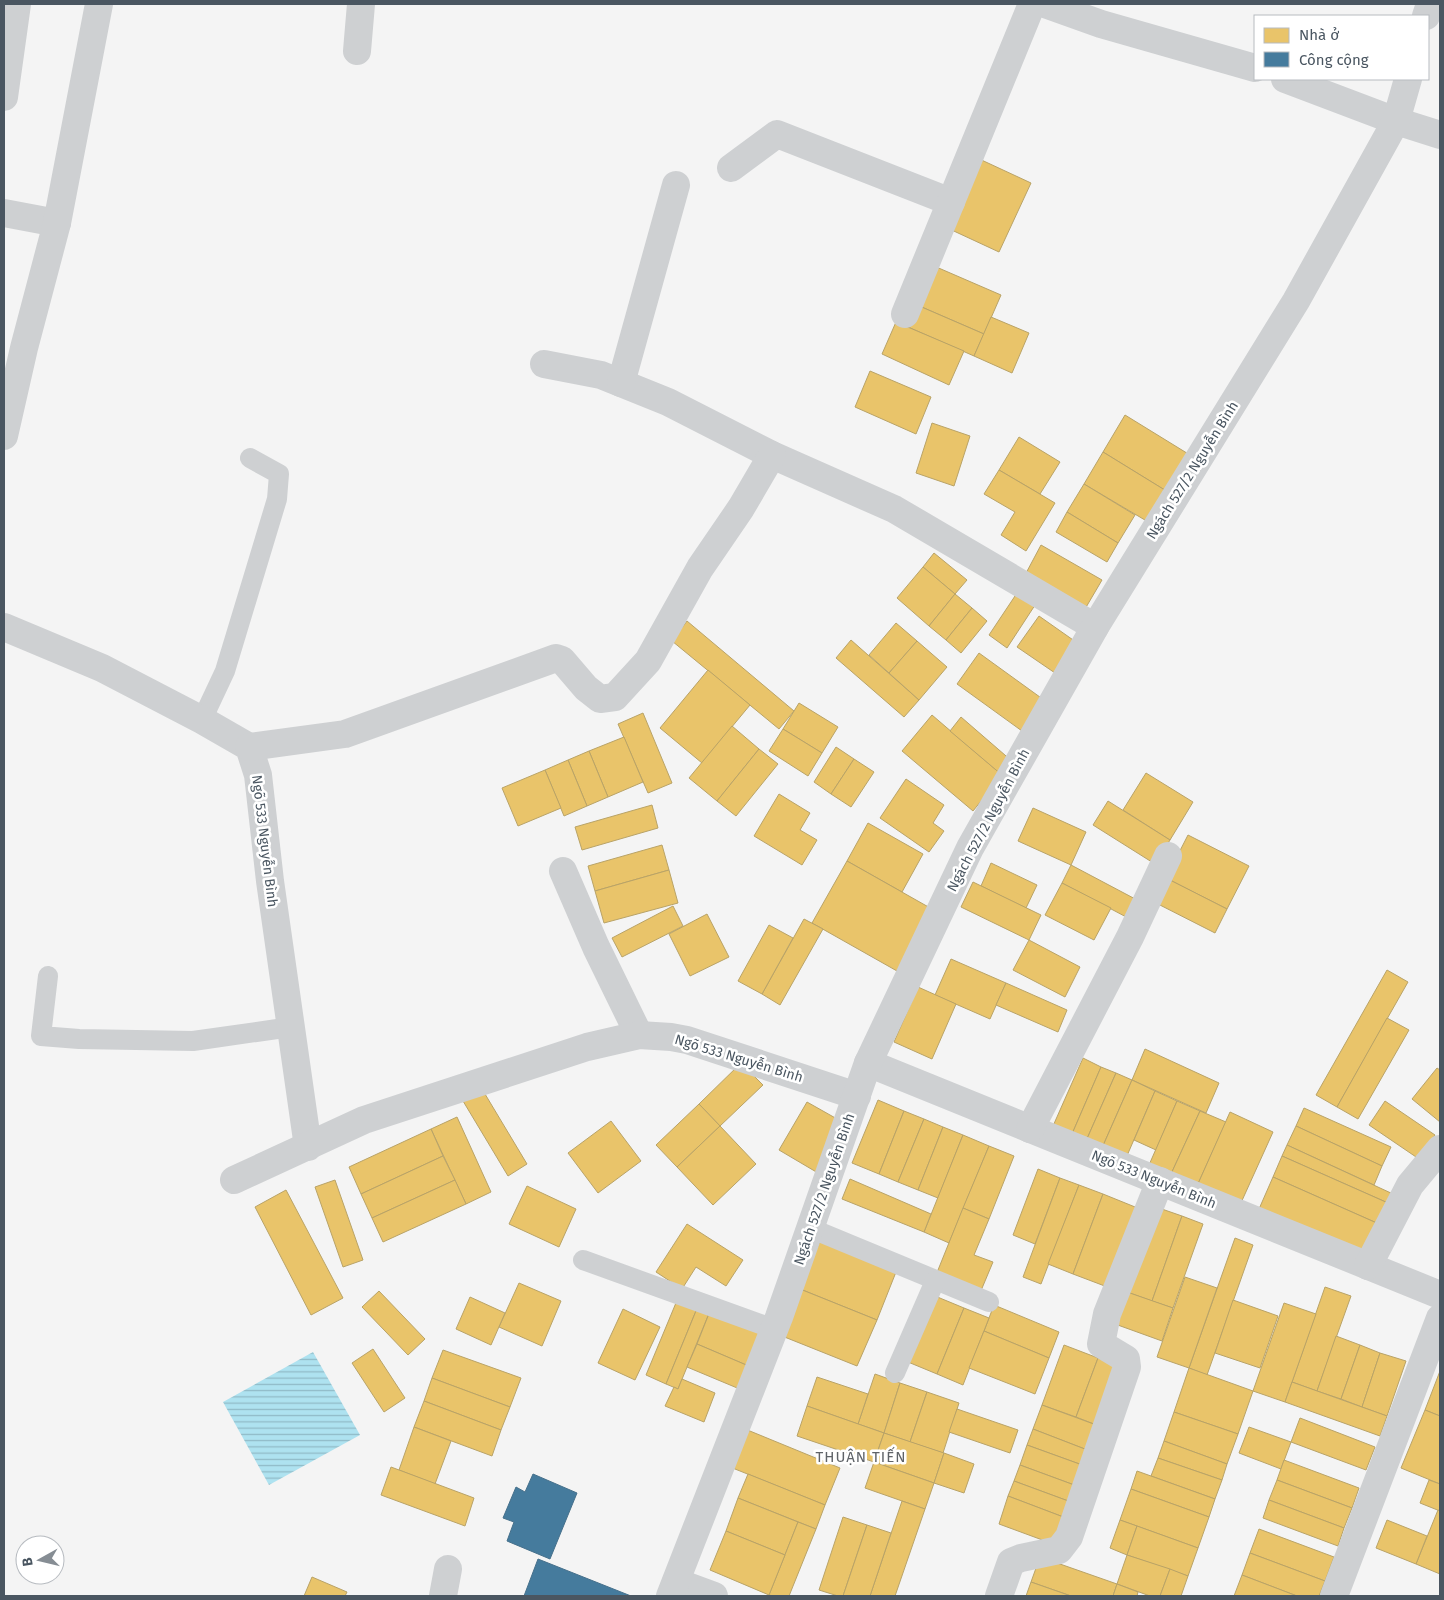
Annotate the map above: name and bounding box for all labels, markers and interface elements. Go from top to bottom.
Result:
legend [1254,15,1429,80]
text: Nhà ở [1299,26,1339,44]
text: Công cộng [1299,51,1369,69]
street label: Ngách 527/2 Nguyễn Bình [1143,398,1242,542]
street label: Ngách 527/2 Nguyễn Bình [943,746,1033,895]
street label: Ngõ 533 Nguyễn Bình [248,774,281,908]
street label: Ngõ 533 Nguyễn Bình [673,1031,805,1086]
street label: Ngách 527/2 Nguyễn Bình [790,1111,858,1267]
street label: Ngõ 533 Nguyễn Bình [1089,1147,1219,1212]
district label: THUẬN TIẾN [815,1446,907,1466]
north arrow [15,1535,65,1585]
text: B [19,1556,37,1567]

